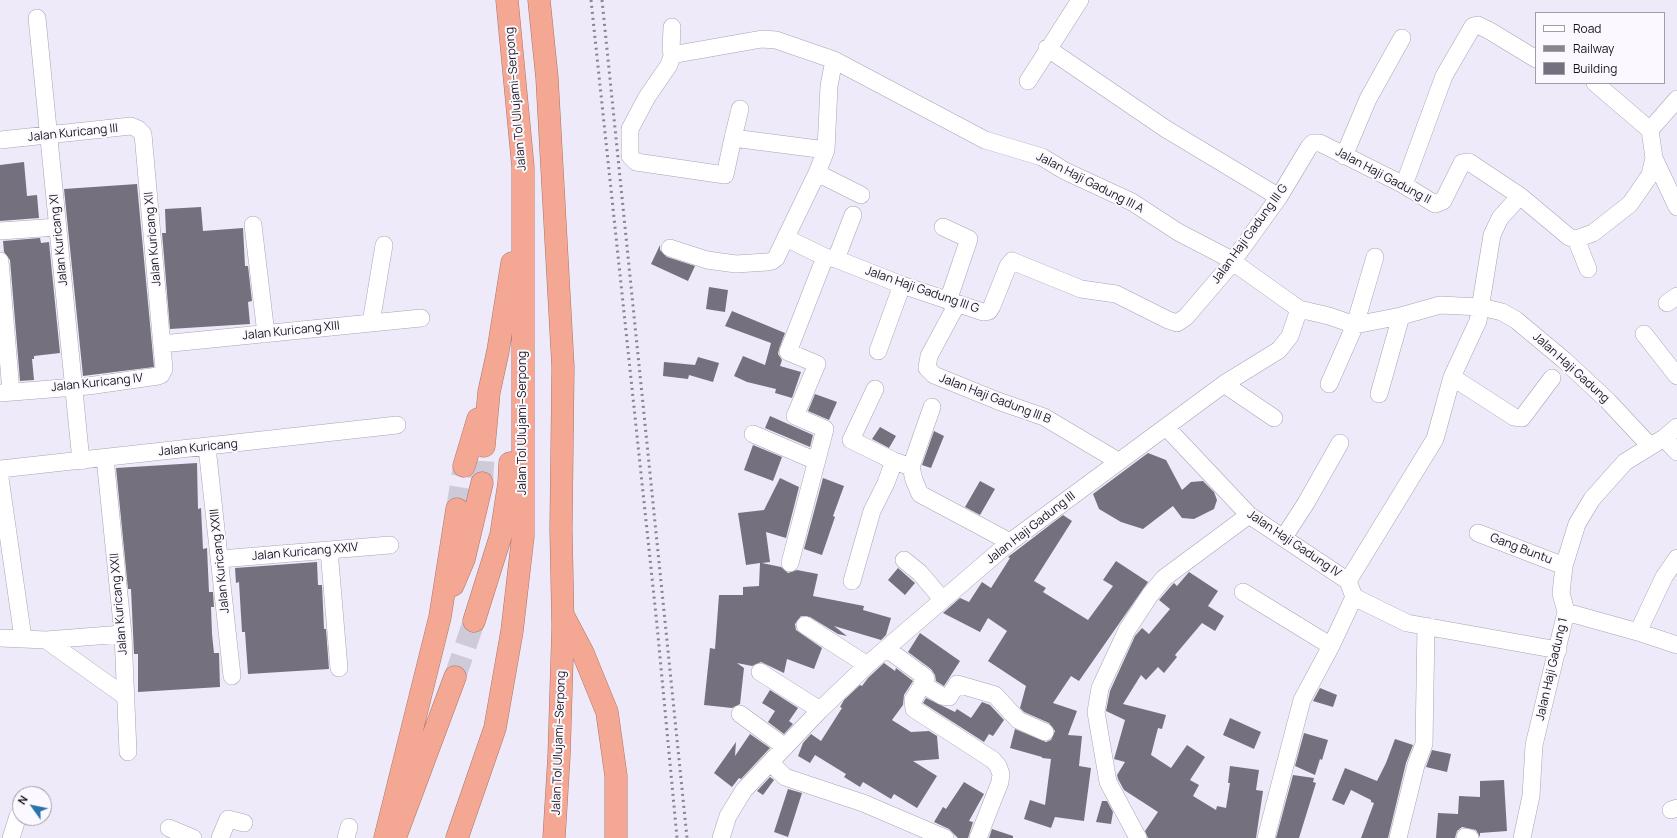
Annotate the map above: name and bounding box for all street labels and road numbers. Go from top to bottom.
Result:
street label: Jalan Tol Ulujami–Serpong [503,26,529,172]
street label: Jalan Kuricang III [27,121,119,145]
street label: Jalan Haji Gadung II [1333,145,1433,207]
street label: Jalan Haji Gadung III A [1034,150,1146,216]
street label: Jalan Haji Gadung III G [1209,181,1291,287]
street label: Jalan Kuricang XII [142,191,164,287]
street label: Jalan Kuricang XI [47,193,71,287]
street label: Jalan Haji Gadung III G [863,264,981,316]
street label: Jalan Kuricang XIII [242,319,340,343]
street label: Jalan Haji Gadung [1530,330,1612,406]
street label: Jalan Tol Ulujami–Serpong [516,351,530,495]
street label: Jalan Kuricang IV [50,371,144,395]
street label: Jalan Haji Gadung III B [937,371,1053,427]
street label: Jalan Kuricang [158,437,238,459]
street label: Jalan Haji Gadung III [984,489,1078,567]
street label: Jalan Haji Gadung IV [1244,507,1344,581]
street label: Jalan Kuricang XXIII [207,508,233,614]
street label: Gang Buntu [1488,531,1554,567]
street label: Jalan Kuricang XXIV [251,540,359,564]
street label: Jalan Kuricang XXII [107,552,131,656]
street label: Jalan Haji Gadung 1 [1533,616,1571,722]
street label: Jalan Tol Ulujami–Serpong [549,671,569,815]

